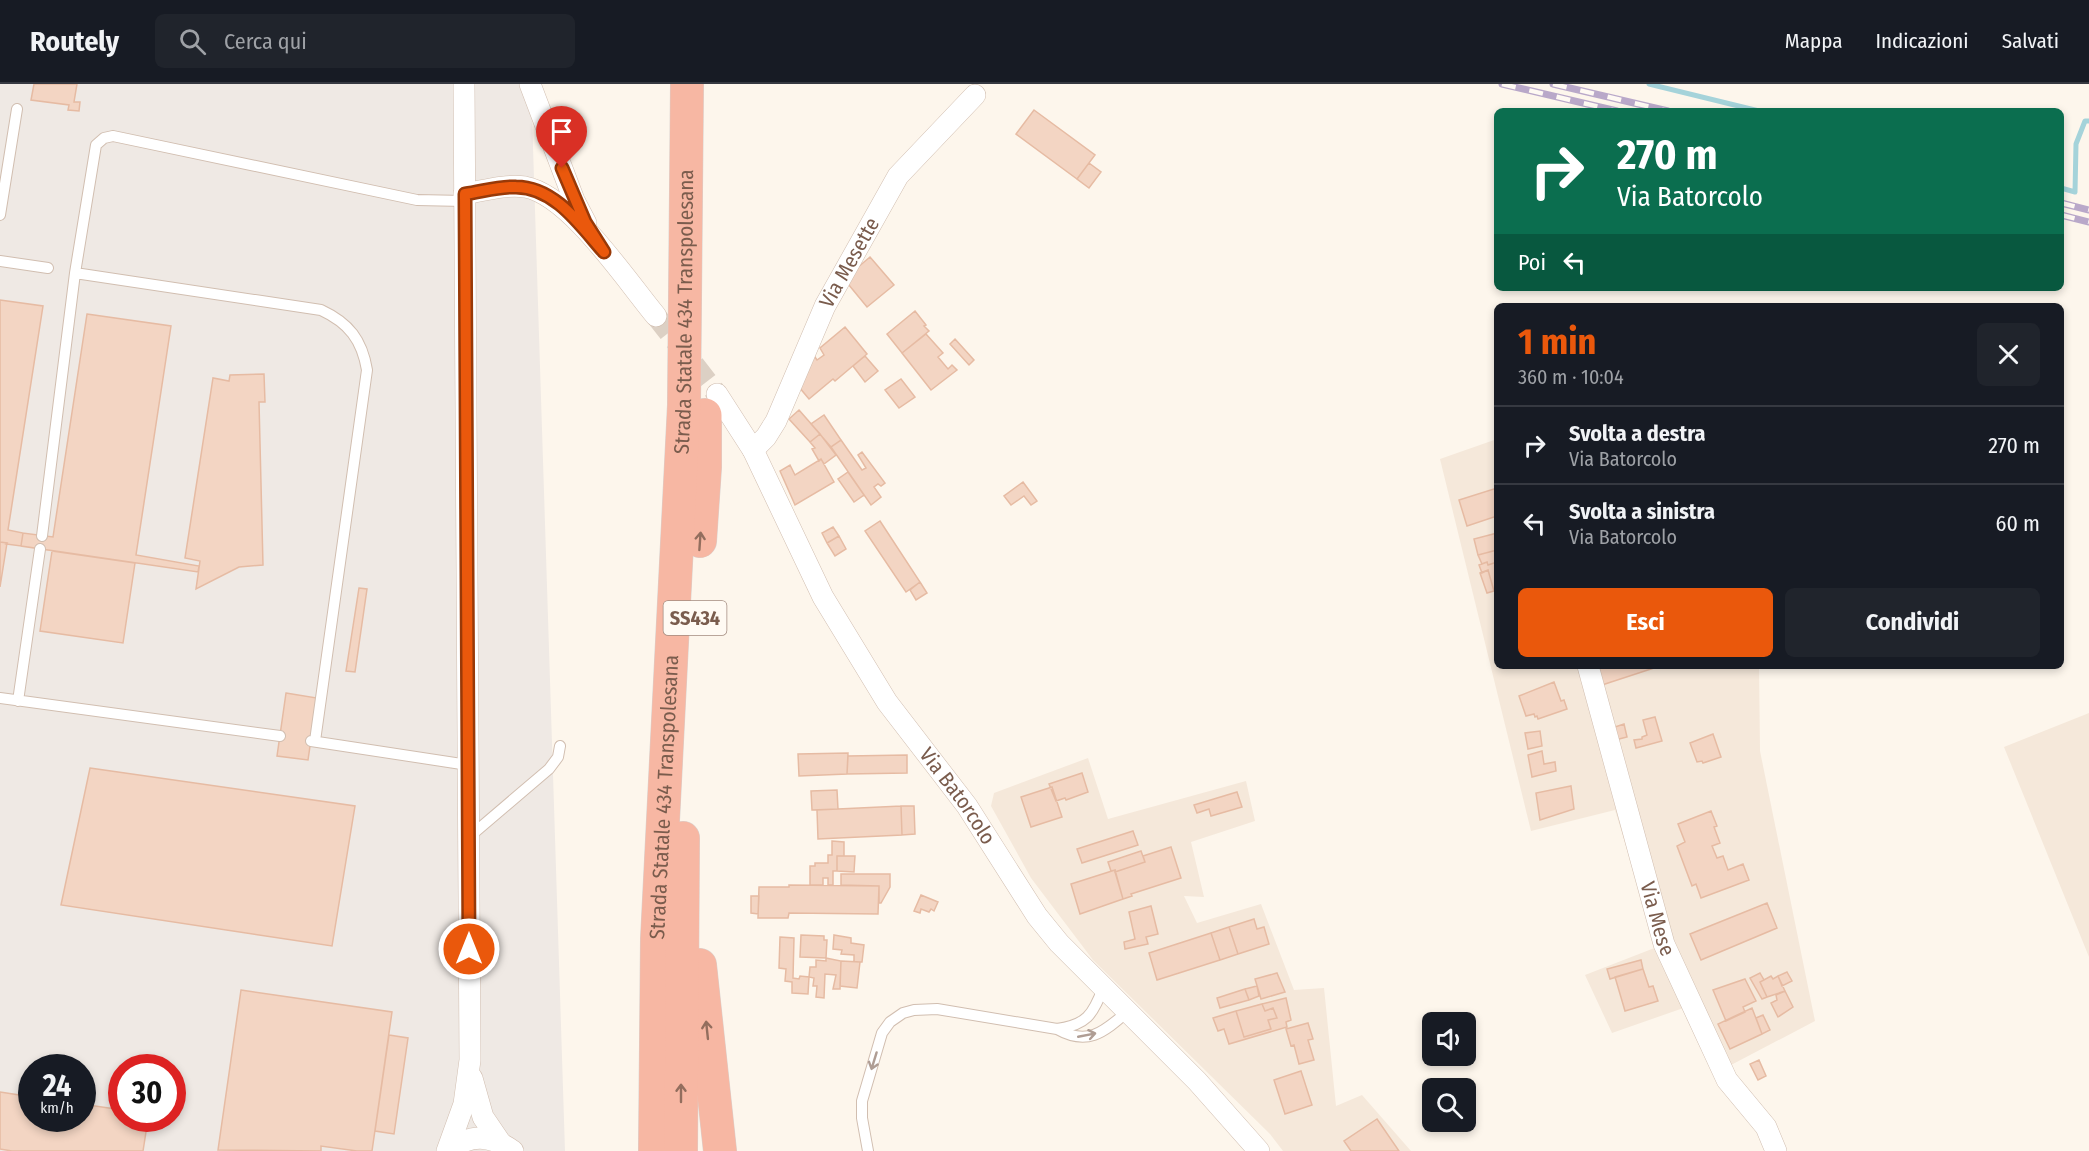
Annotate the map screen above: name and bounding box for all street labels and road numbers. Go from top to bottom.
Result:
street label: Strada Statale 434 Transpolesana [669,169,699,455]
street label: Via Mesette [814,213,885,312]
road number: SS434 [664,601,726,635]
street label: Strada Statale 434 Transpolesana [644,654,684,940]
street label: Via Batorcolo [914,742,1001,849]
street label: Via Mese [1635,879,1681,960]

